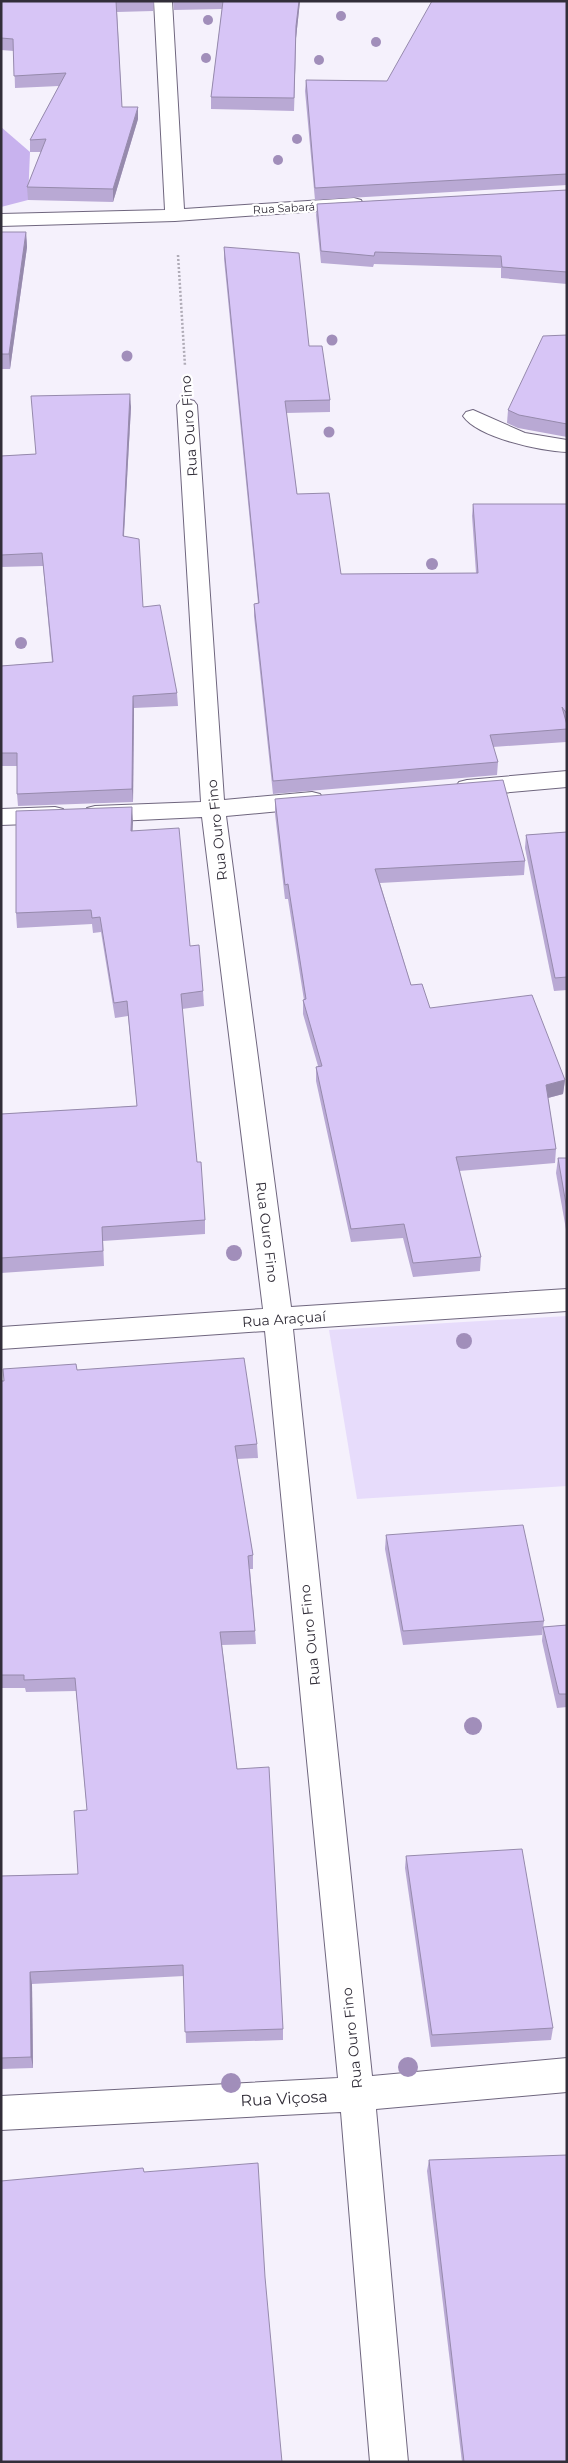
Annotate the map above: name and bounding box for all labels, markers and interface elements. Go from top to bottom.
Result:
street label: Rua Sabará [253,199,315,217]
street label: Rua Ouro Fino [176,375,202,477]
street label: Rua Ouro Fino [203,778,231,881]
street label: Rua Ouro Fino [252,1181,282,1284]
street label: Rua Araçuaí [241,1307,328,1331]
street label: Rua Ouro Fino [296,1583,324,1686]
street label: Rua Ouro Fino [338,1986,366,2089]
street label: Rua Viçosa [240,2087,328,2110]

